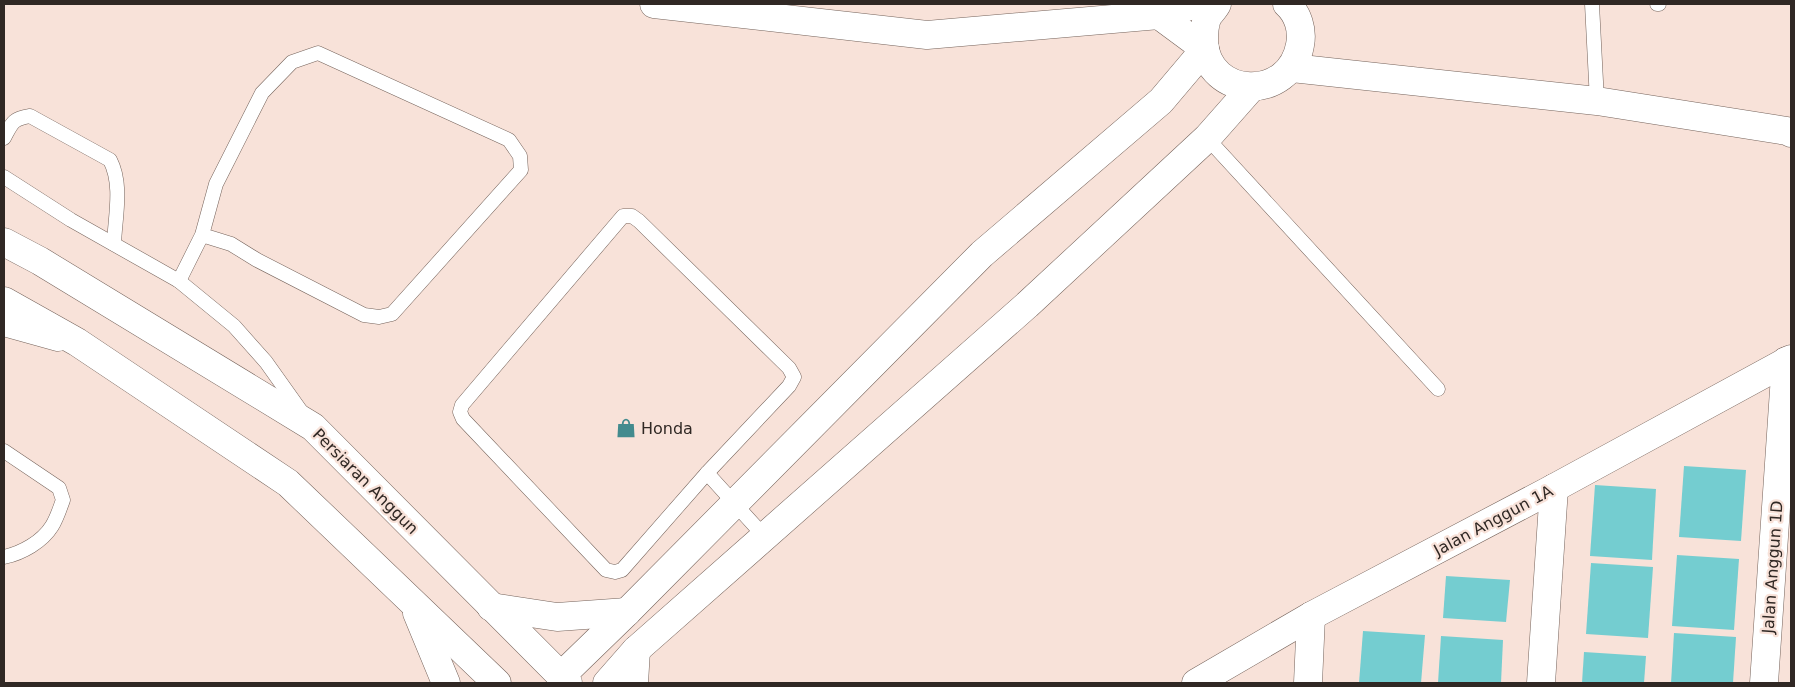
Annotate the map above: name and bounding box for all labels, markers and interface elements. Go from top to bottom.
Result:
shop icon: Honda [615,417,637,439]
place label: Honda [641,419,693,438]
street label: Persiaran Anggun [309,425,422,538]
street label: Jalan Anggun 1A [1430,481,1556,560]
street label: Jalan Anggun 1D [1758,500,1787,635]

